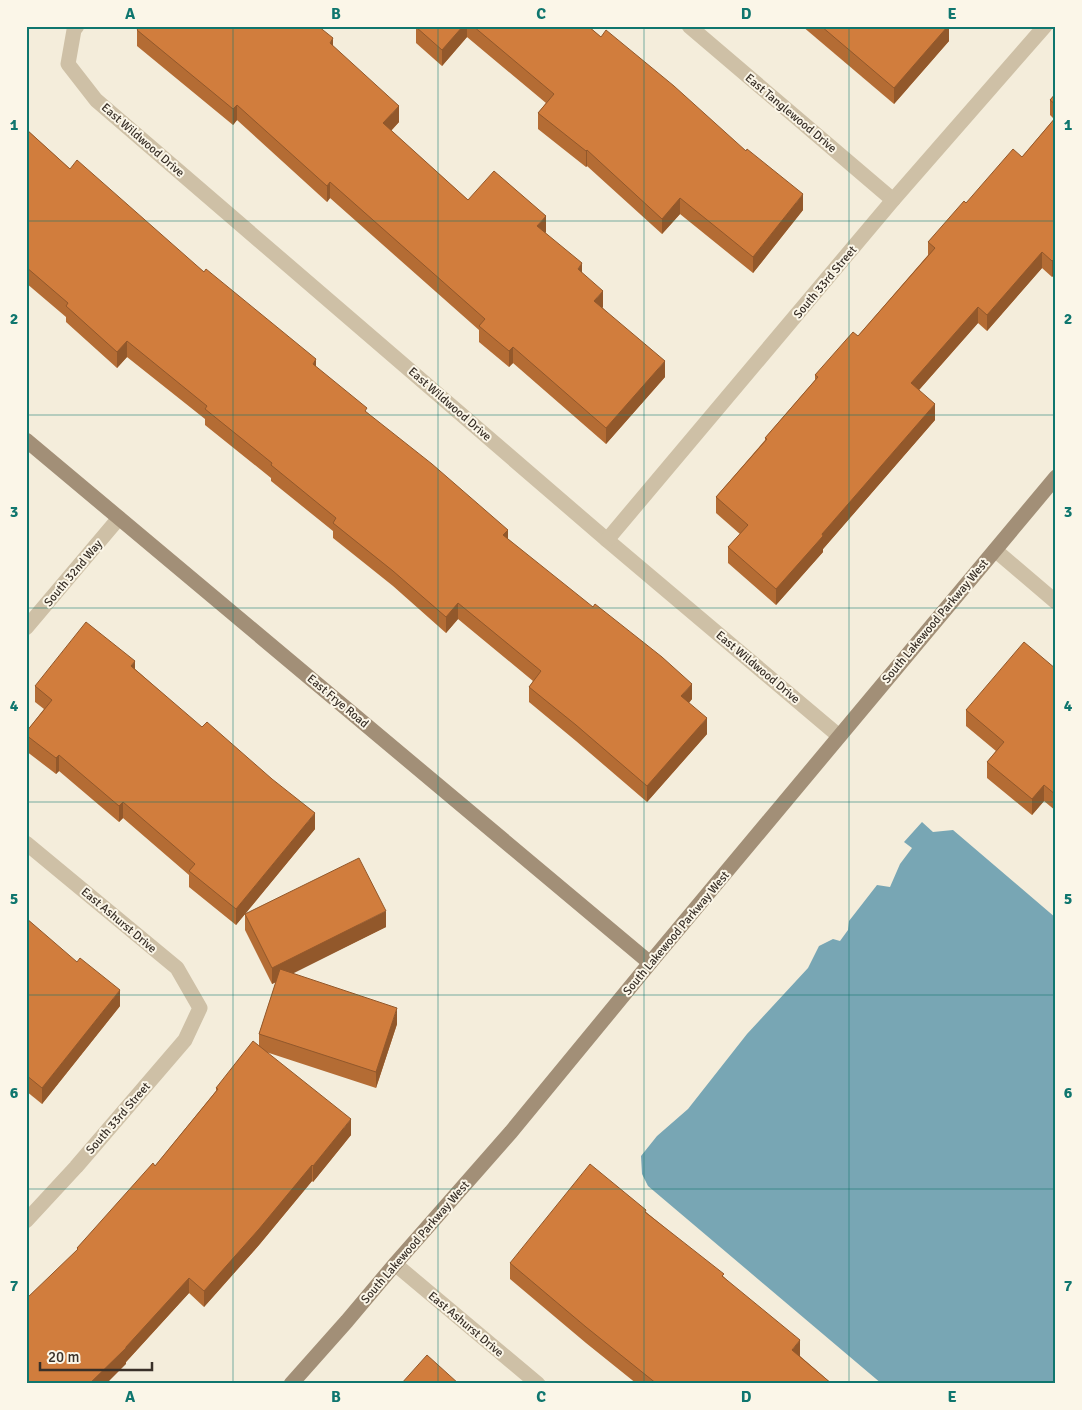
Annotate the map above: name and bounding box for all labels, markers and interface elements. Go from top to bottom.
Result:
text: A [125,4,136,24]
text: B [331,4,341,24]
text: C [536,4,546,24]
text: D [741,4,752,24]
text: E [947,4,957,24]
street label: East Tanglewood Drive [742,71,840,156]
street label: East Wildwood Drive [98,100,187,180]
text: 1 [10,115,19,135]
text: 1 [1064,115,1073,135]
street label: South 33rd Street [791,243,860,322]
text: 2 [10,309,18,329]
text: 2 [1064,309,1072,329]
street label: East Wildwood Drive [405,364,494,444]
text: 3 [10,502,18,522]
text: 3 [1064,502,1072,522]
street label: South 32nd Way [41,537,106,610]
street label: South Lakewood Parkway West [879,556,992,687]
street label: East Wildwood Drive [713,628,803,707]
street label: East Frye Road [304,671,371,731]
text: 4 [10,696,19,716]
text: 4 [1064,696,1073,716]
street label: South Lakewood Parkway West [620,868,733,999]
street label: East Ashurst Drive [78,884,159,956]
text: 5 [10,889,18,909]
text: 5 [1064,889,1072,909]
street label: South 33rd Street [83,1079,154,1157]
text: 6 [10,1083,19,1103]
text: 6 [1064,1083,1073,1103]
street label: South Lakewood Parkway West [358,1178,473,1307]
text: 7 [10,1276,19,1296]
text: 7 [1064,1276,1073,1296]
street label: East Ashurst Drive [425,1288,506,1360]
scale bar [40,1340,152,1372]
text: 20 m [48,1348,79,1366]
text: A [125,1387,136,1407]
text: B [331,1387,341,1407]
text: C [536,1387,546,1407]
text: D [741,1387,752,1407]
text: E [947,1387,957,1407]

